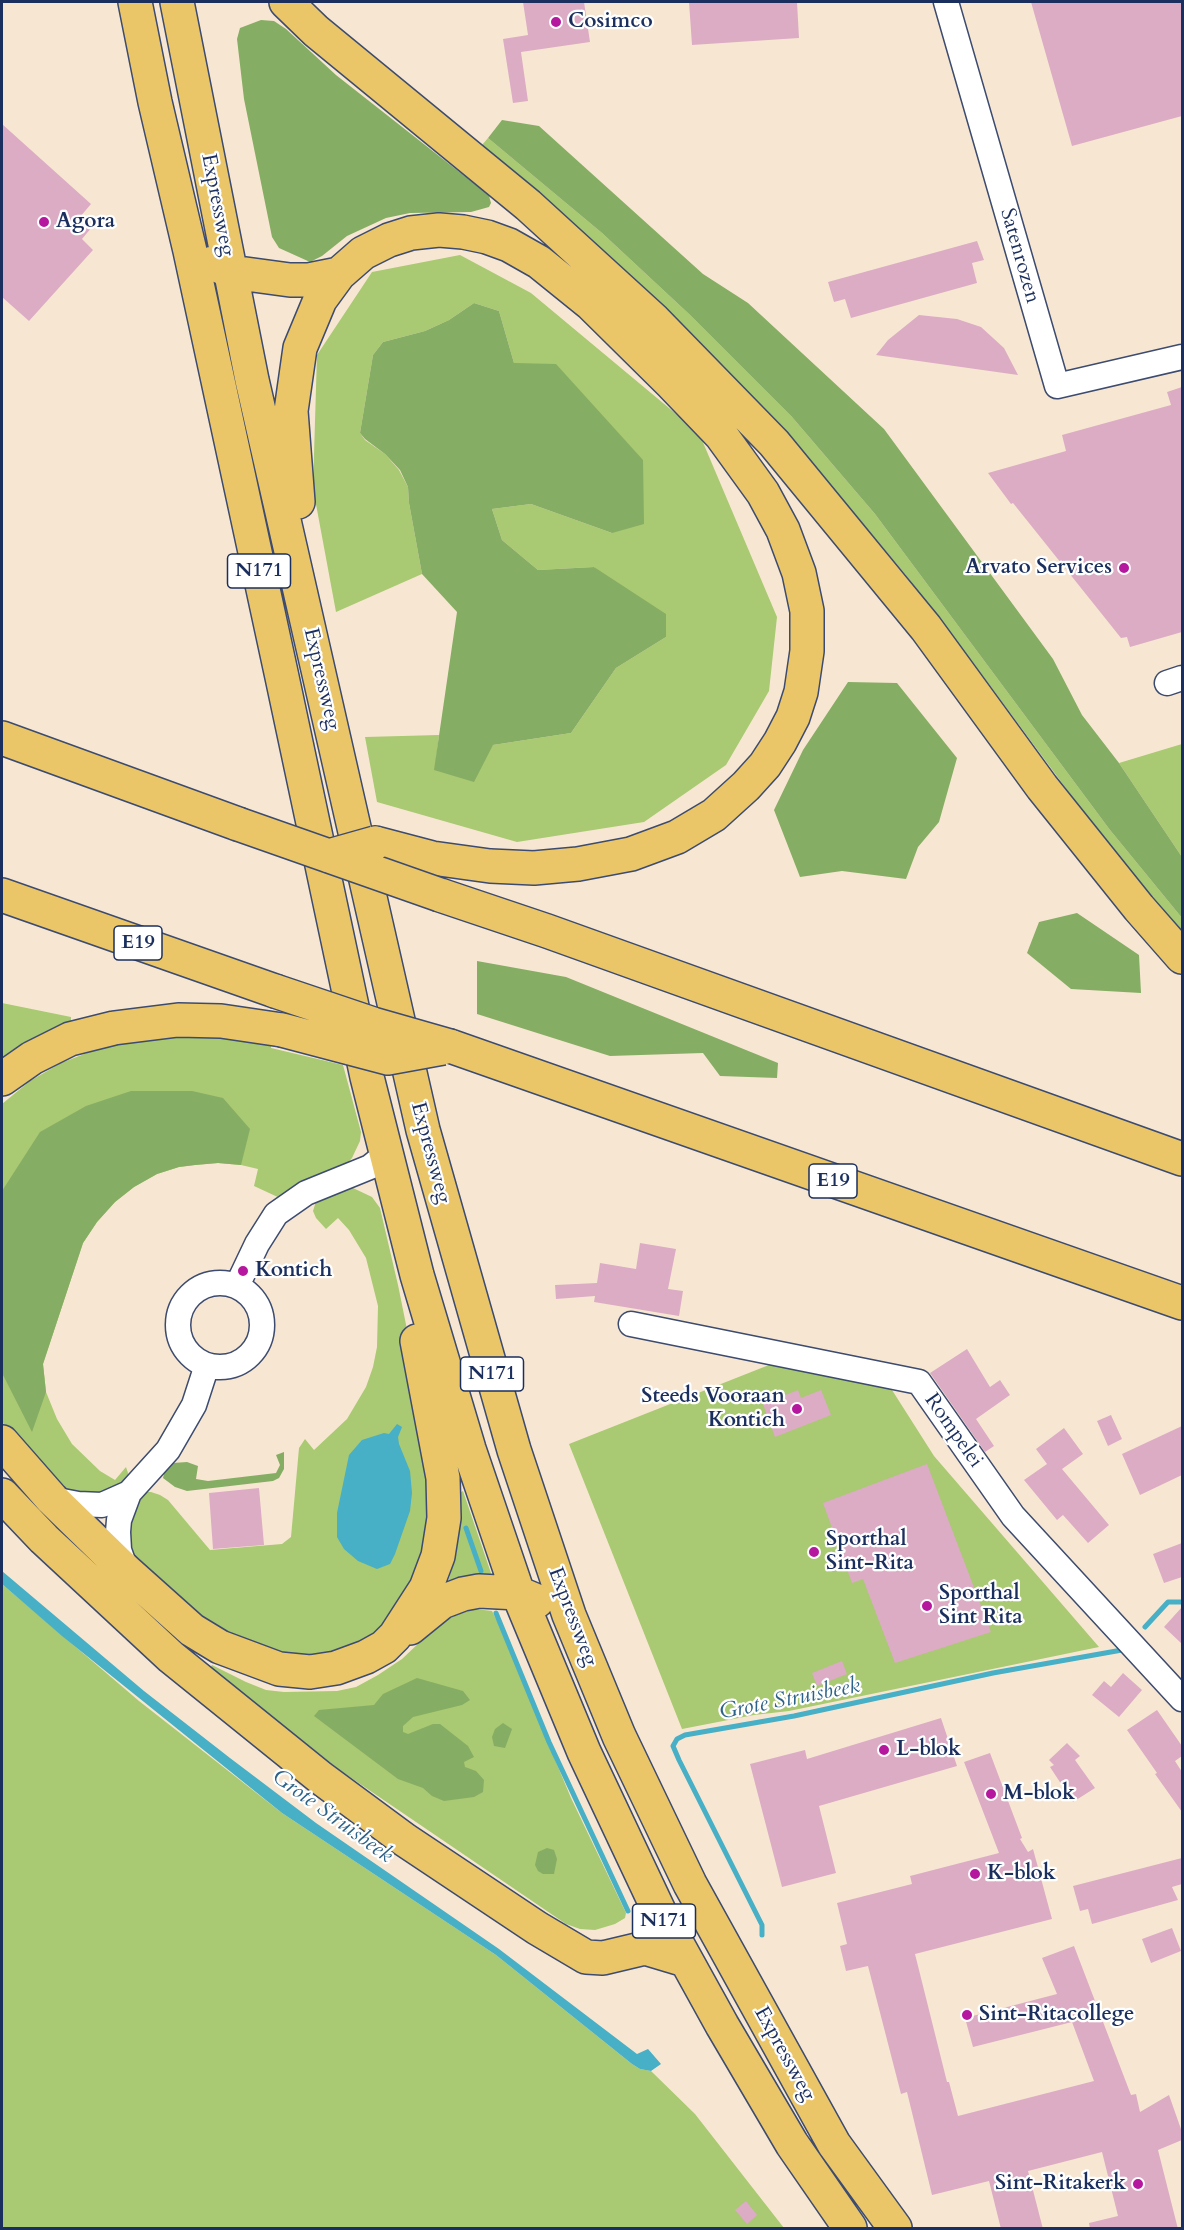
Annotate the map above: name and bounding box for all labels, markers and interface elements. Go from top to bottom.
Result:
place label: Cosimco [568,9,653,35]
marker: Cosimco [549,15,563,29]
street label: Expressweg [195,152,239,258]
street label: Satenrozen [993,206,1045,306]
place label: Agora [56,209,115,235]
marker: Agora [37,215,51,229]
road number: N171 [228,554,290,588]
place label: Arvato Services [965,555,1112,581]
marker: Arvato Services [1117,561,1131,575]
street label: Expressweg [297,626,345,732]
road number: E19 [114,926,162,960]
street label: Expressweg [404,1100,456,1206]
road number: E19 [809,1164,857,1198]
place label: Kontich [255,1258,332,1284]
marker: Kontich [236,1264,250,1278]
road number: N171 [460,1357,524,1391]
place label: Steeds Vooraan Kontich [641,1384,785,1434]
street label: Rompelei [918,1389,988,1473]
marker: Steeds Vooraan Kontich [790,1402,804,1416]
place label: Sporthal Sint-Rita [826,1527,914,1577]
marker: Sporthal Sint-Rita [807,1545,821,1559]
street label: Expressweg [542,1564,602,1670]
place label: Sporthal Sint Rita [939,1581,1023,1631]
marker: Sporthal Sint Rita [920,1599,934,1613]
water label: Grote Struisbeek [717,1673,863,1727]
place label: L-blok [896,1737,961,1763]
marker: L-blok [877,1743,891,1757]
water label: Grote Struisbeek [267,1764,397,1870]
place label: M-blok [1003,1781,1075,1807]
marker: M-blok [984,1787,998,1801]
place label: K-blok [987,1861,1056,1887]
marker: K-blok [968,1867,982,1881]
road number: N171 [632,1904,696,1938]
street label: Expressweg [748,2002,820,2106]
place label: Sint-Ritacollege [979,2002,1134,2028]
marker: Sint-Ritacollege [960,2008,974,2022]
place label: Sint-Ritakerk [995,2171,1126,2197]
marker: Sint-Ritakerk [1131,2177,1145,2191]

